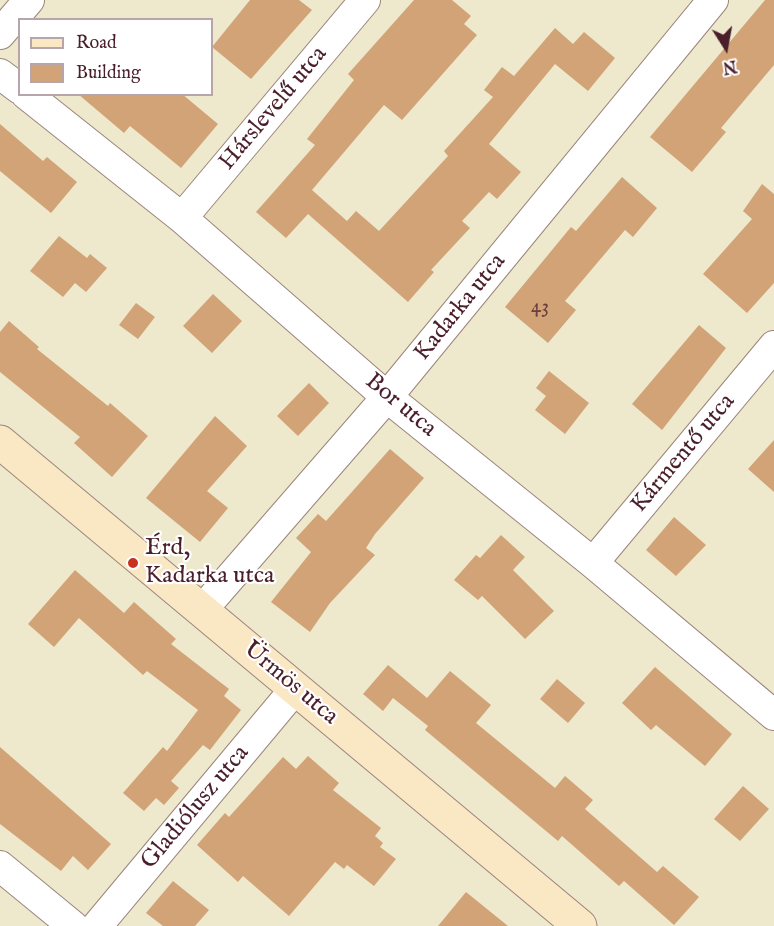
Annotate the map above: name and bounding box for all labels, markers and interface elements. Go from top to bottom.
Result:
legend [18,18,213,96]
north arrow [696,18,756,78]
text: Road [76,32,117,55]
street label: Hárslevelű utca [214,41,334,177]
text: N [721,55,738,77]
text: Building [76,62,141,85]
street label: Kadarka utca [409,249,513,367]
house number: 43 [531,295,549,321]
street label: Bor utca [359,368,441,444]
street label: Kármentő utca [626,389,742,519]
place label: Érd, Kadarka utca [145,535,274,591]
marker: Érd, Kadarka utca [126,556,140,570]
street label: Ürmös utca [237,636,343,732]
street label: Gladiólusz utca [136,740,256,876]

